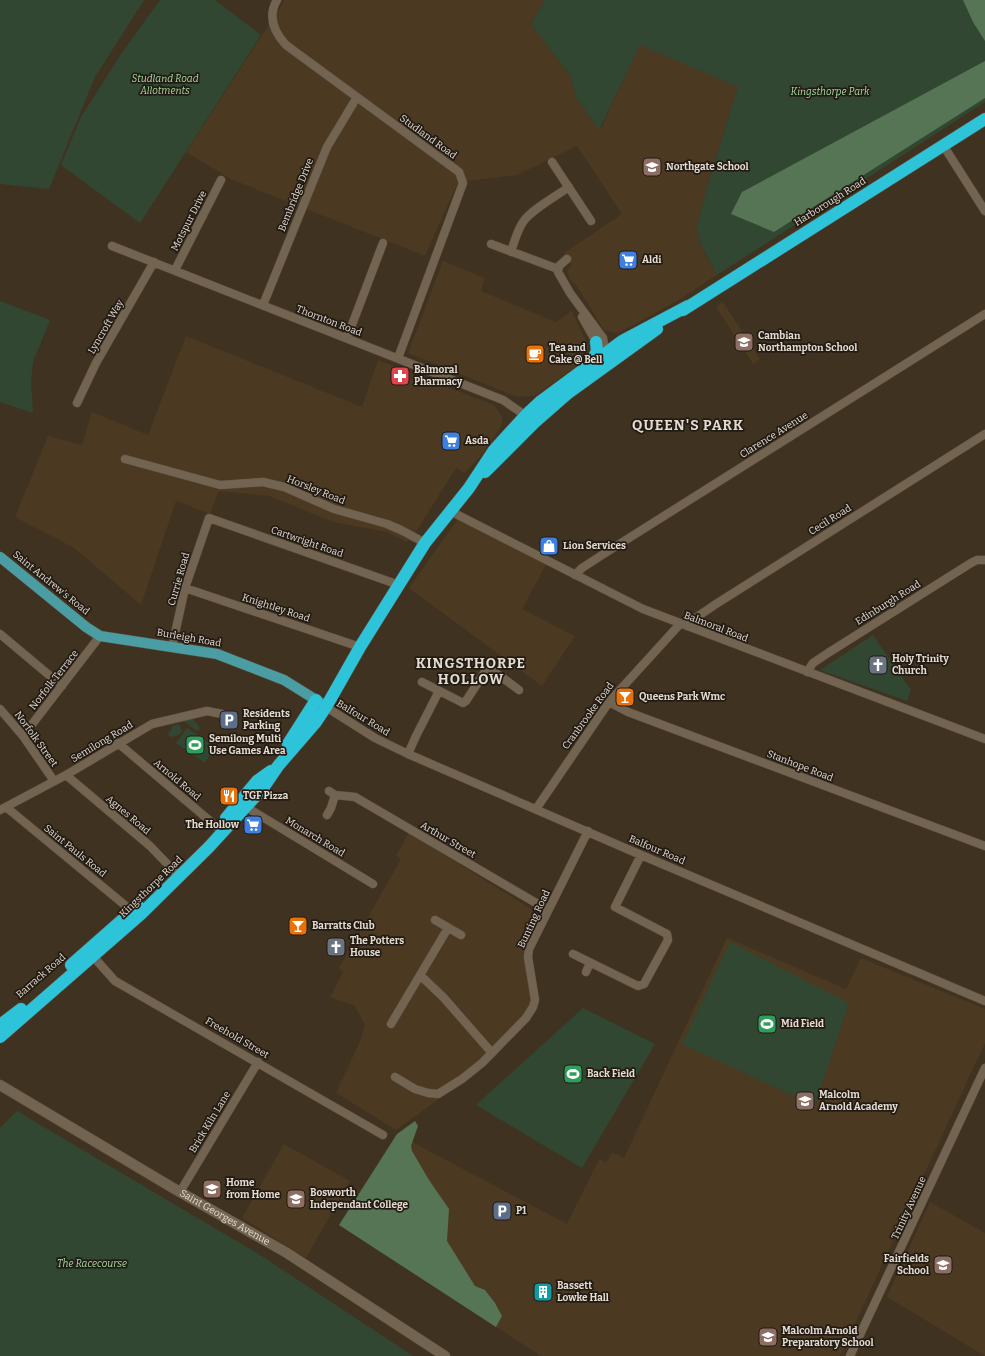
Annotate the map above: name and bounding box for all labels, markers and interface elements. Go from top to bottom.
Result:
park label: Studland Road Allotments [131,73,199,97]
park label: Kingsthorpe Park [791,86,870,98]
street label: Studland Road [397,112,459,162]
school or university icon: Northgate School [641,156,663,178]
street label: Bembridge Drive [276,157,316,233]
place label: Northgate School [666,161,749,173]
street label: Harborough Road [792,175,868,229]
street label: Motspur Drive [169,189,209,253]
supermarket icon: Aldi [617,249,639,271]
place label: Aldi [642,254,662,266]
street label: Lyncroft Way [86,297,127,356]
street label: Thornton Road [294,303,364,339]
place label: Cambian Northampton School [758,330,857,354]
school or university icon: Cambian Northampton School [733,331,755,353]
place label: Tea and Cake @ Bell [549,342,602,366]
cafe icon: Tea and Cake @ Bell [524,343,546,365]
place label: Balmoral Pharmacy [414,364,463,388]
pharmacy icon: Balmoral Pharmacy [389,365,411,387]
street label: Clarence Avenue [738,409,810,461]
district label: QUEEN'S PARK [632,417,744,434]
supermarket icon: Asda [440,430,462,452]
place label: Asda [465,435,489,447]
street label: Horsley Road [285,473,347,507]
street label: Cecil Road [806,502,854,538]
street label: Cartwright Road [269,524,345,560]
shop icon: Lion Services [538,535,560,557]
place label: Lion Services [563,540,626,552]
street label: Saint Andrew's Road [10,548,92,618]
street label: Currie Road [166,551,192,607]
street label: Edinburgh Road [853,578,923,628]
street label: Knightley Road [241,591,311,625]
street label: Balmoral Road [682,609,750,645]
street label: Burleigh Road [156,626,222,650]
street label: Norfolk Terrace [27,648,81,712]
place label: Holy Trinity Church [892,653,949,677]
church icon: Holy Trinity Church [867,654,889,676]
district label: KINGSTHORPE HOLLOW [416,655,526,688]
street label: Cranbrooke Road [560,680,616,752]
bar icon: Queens Park Wmc [614,686,636,708]
place label: Queens Park Wmc [639,691,725,703]
street label: Balfour Road [334,697,392,739]
place label: Residents Parking [243,708,290,732]
street label: Norfolk Street [12,709,60,769]
parking icon: Residents Parking [218,709,240,731]
street label: Semilong Road [69,719,135,765]
place label: Semilong Multi Use Games Area [209,733,286,757]
sports icon: Semilong Multi Use Games Area [184,734,206,756]
street label: Stanhope Road [765,748,835,784]
street label: Arnold Road [151,757,203,803]
restaurant icon: TGF Pizza [218,785,240,807]
place label: TGF Pizza [243,790,289,802]
street label: Agnes Road [103,793,153,837]
supermarket icon: The Hollow [242,814,264,836]
street label: Monarch Road [283,815,347,859]
place label: The Hollow [186,819,240,831]
street label: Arthur Street [418,819,478,861]
street label: Saint Pauls Road [41,822,109,880]
street label: Balfour Road [627,833,687,867]
street label: Kingsthorpe Road [117,854,185,920]
street label: Bunting Road [515,888,553,950]
bar icon: Barratts Club [287,915,309,937]
place label: Barratts Club [312,920,375,932]
place label: The Potters House [350,935,404,959]
church icon: The Potters House [325,936,347,958]
street label: Barrack Road [14,951,68,1001]
sports icon: Mid Field [756,1013,778,1035]
street label: Freehold Street [203,1015,271,1061]
place label: Mid Field [781,1018,824,1030]
sports icon: Back Field [562,1063,584,1085]
place label: Back Field [587,1068,635,1080]
street label: Brick Kiln Lane [187,1089,233,1155]
place label: Malcolm Arnold Academy [819,1089,898,1113]
school or university icon: Malcolm Arnold Academy [794,1090,816,1112]
street label: Trinity Avenue [889,1175,929,1241]
place label: Home from Home [226,1177,281,1201]
school or university icon: Home from Home [201,1178,223,1200]
street label: Saint Georges Avenue [178,1187,272,1248]
place label: Bosworth Independant College [310,1187,409,1211]
school or university icon: Bosworth Independant College [285,1188,307,1210]
parking icon: P1 [491,1200,513,1222]
place label: P1 [516,1205,527,1217]
place label: Fairfields School [884,1253,929,1277]
school or university icon: Fairfields School [932,1254,954,1276]
park label: The Racecourse [57,1258,127,1270]
place label: Bassett Lowke Hall [557,1280,609,1304]
building icon: Bassett Lowke Hall [532,1281,554,1303]
place label: Malcolm Arnold Preparatory School [782,1325,874,1349]
school or university icon: Malcolm Arnold Preparatory School [757,1326,779,1348]

